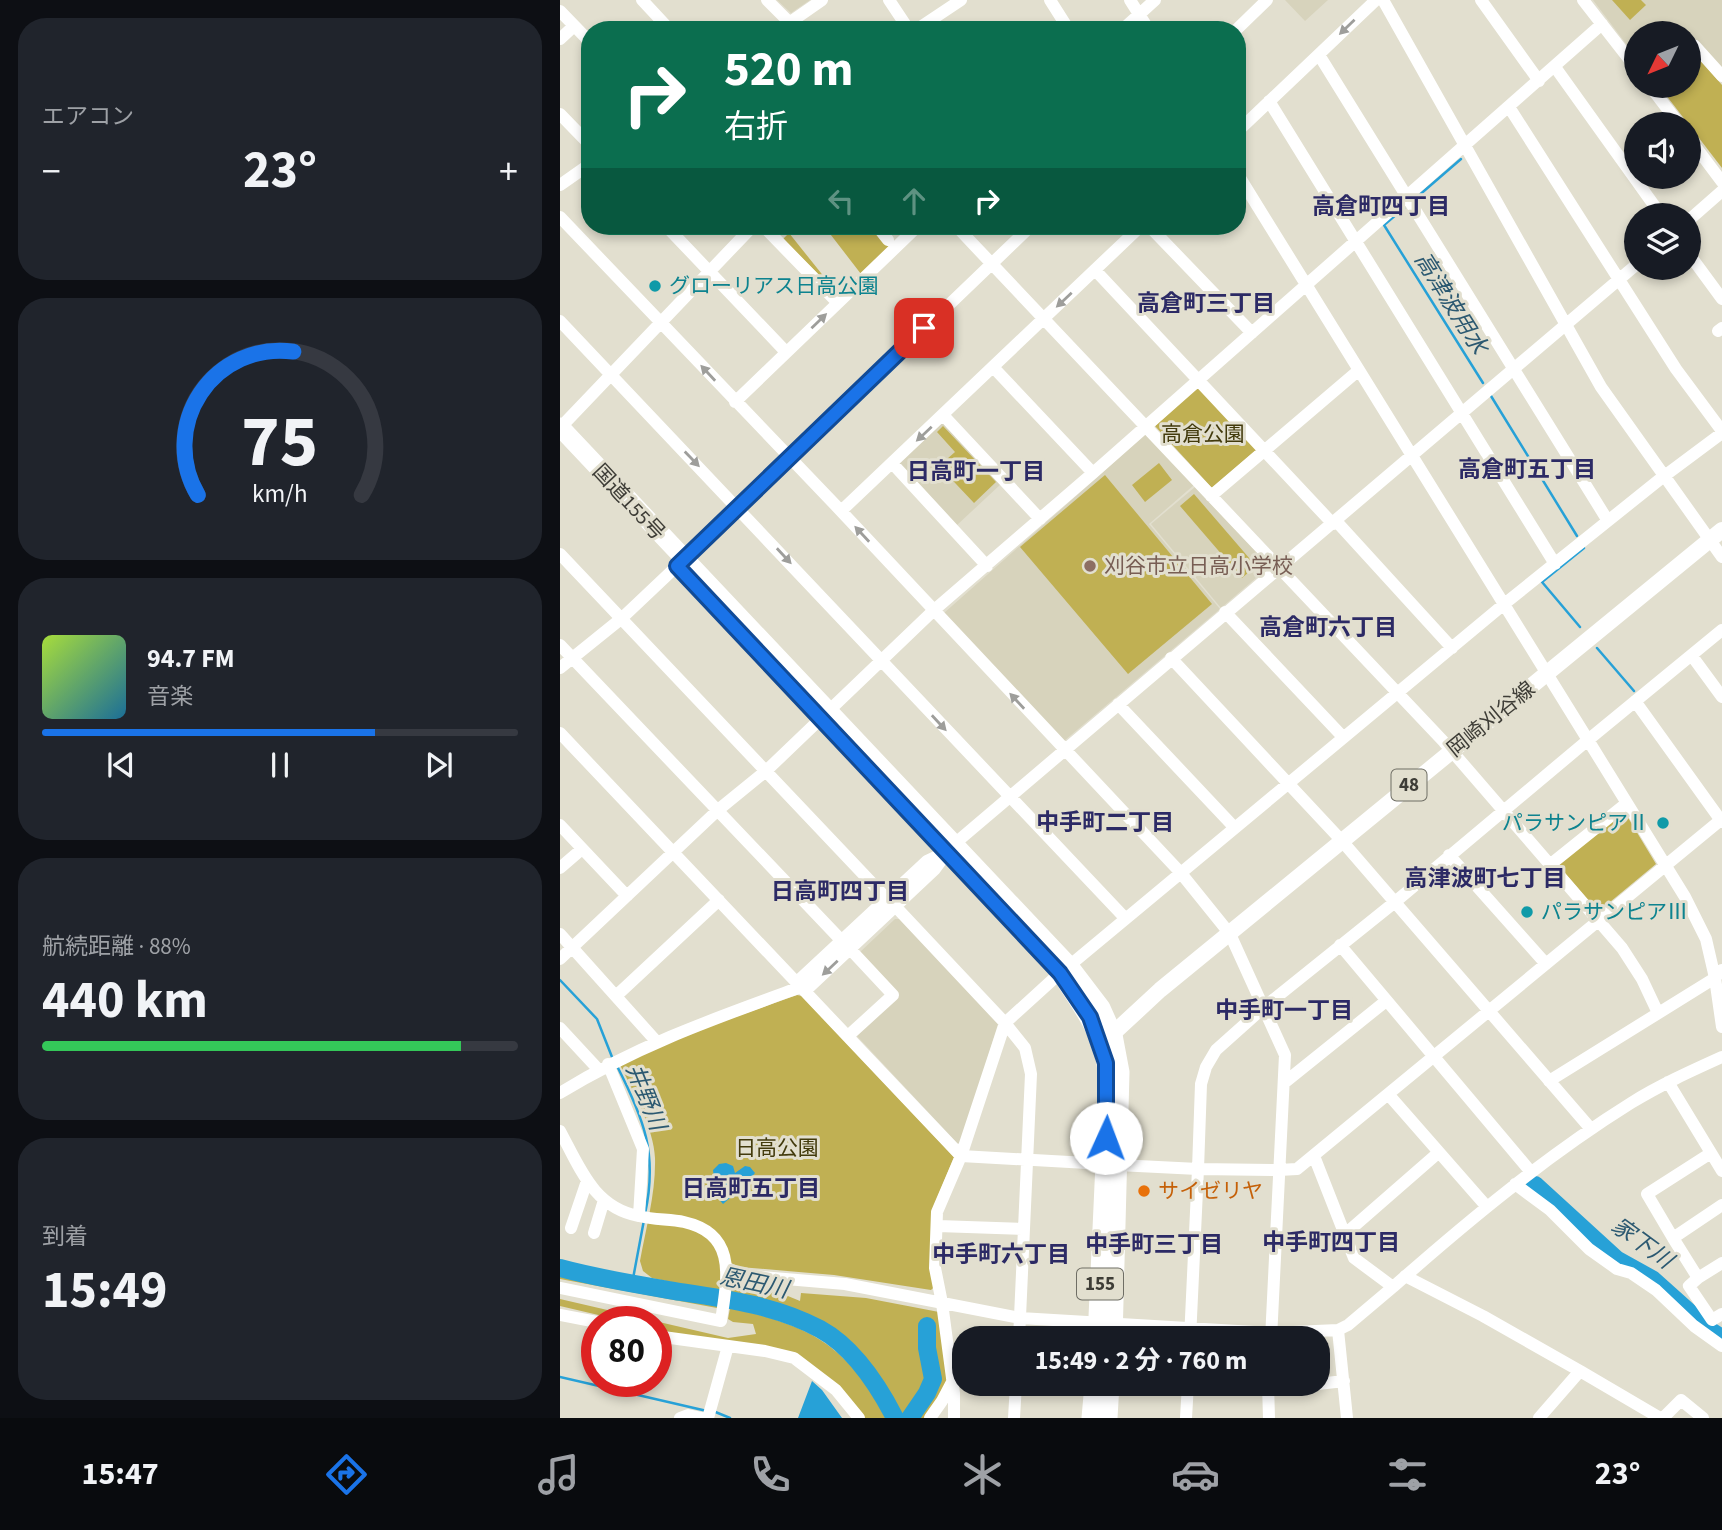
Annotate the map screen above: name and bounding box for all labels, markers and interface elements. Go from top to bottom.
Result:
one-way arrow [1339,19,1356,36]
north arrow [1624,21,1701,98]
map controls [1624,21,1701,280]
text: 520 m [724,35,853,105]
icon: right [609,49,700,140]
text: エアコン [42,100,134,133]
text: 右折 [724,104,788,150]
button: sound [1624,112,1701,189]
text: 23° [243,134,317,208]
text: − [42,145,61,199]
text: + [499,145,518,199]
icon: left [822,182,860,220]
icon: ahead [895,182,933,220]
icon: right [968,182,1006,220]
district label: 高倉町四丁目 [1312,190,1450,223]
button: layers [1624,203,1701,280]
water label: 高津波用水 [1407,245,1497,363]
place label: グローリアス日高公園 [669,271,879,301]
marker: グローリアス日高公園 [647,278,663,294]
district label: 高倉町三丁目 [1137,287,1275,320]
one-way arrow [1056,291,1073,307]
pin [894,298,954,358]
icon: arrive [905,309,943,347]
one-way arrow [811,312,828,329]
one-way arrow [700,365,716,382]
text: 75 [242,390,318,494]
park label: 高倉公園 [1161,419,1245,449]
one-way arrow [916,425,933,441]
one-way arrow [683,450,700,467]
district label: 高倉町五丁目 [1458,453,1596,486]
district label: 日高町一丁目 [907,455,1045,488]
street label: 国道155号 [586,457,672,547]
text: km/h [252,476,308,512]
one-way arrow [855,526,871,543]
one-way arrow [775,547,791,564]
place label: 刈谷市立日高小学校 [1104,551,1293,581]
marker: 刈谷市立日高小学校 [1082,558,1098,574]
district label: 高倉町六丁目 [1259,611,1397,644]
text: 94.7 FM [147,640,235,677]
street label: 岡崎刈谷線 [1441,674,1541,764]
text: 音楽 [147,680,193,713]
one-way arrow [1009,693,1025,710]
one-way arrow [931,714,947,731]
icon: previous [102,746,140,784]
icon: pause [261,746,299,784]
icon: next [420,746,458,784]
road number: 48 [1392,770,1426,800]
district label: 中手町二丁目 [1036,806,1174,839]
place label: パラサンピアⅡ [1502,808,1649,838]
marker: パラサンピアⅡ [1655,815,1671,831]
district label: 高津波町七丁目 [1405,862,1566,895]
district label: 日高町四丁目 [771,875,909,908]
place label: パラサンピアⅢ [1541,897,1688,927]
marker: パラサンピアⅢ [1519,904,1535,920]
text: 航続距離 · 88% [42,930,191,963]
one-way arrow [822,959,839,975]
text: 440 km [42,964,208,1038]
district label: 中手町一丁目 [1215,994,1353,1027]
water label: 井野川 [618,1059,675,1138]
position arrow [1069,1101,1143,1175]
park label: 日高公園 [735,1133,819,1163]
district label: 日高町五丁目 [682,1172,820,1205]
place label: サイゼリヤ [1158,1176,1263,1206]
marker: サイゼリヤ [1136,1183,1152,1199]
water label: 家下川 [1604,1209,1682,1278]
text: 到着 [42,1220,88,1253]
district label: 中手町四丁目 [1262,1226,1400,1259]
district label: 中手町三丁目 [1085,1228,1223,1261]
district label: 中手町六丁目 [932,1238,1070,1271]
text: 15:49 [42,1254,167,1328]
water label: 恩田川 [717,1260,794,1307]
road number: 155 [1077,1268,1123,1300]
speed limit sign: 80 [581,1306,672,1397]
text: 15:49 · 2 分 · 760 m [1035,1342,1247,1379]
icon: directions [322,1450,371,1499]
icon: music [534,1450,583,1499]
icon: phone [746,1450,795,1499]
icon: climate [958,1450,1007,1499]
icon: car [1171,1450,1220,1499]
icon: filters [1383,1450,1432,1499]
text: 15:47 [82,1451,159,1497]
text: 23° [1595,1451,1640,1497]

